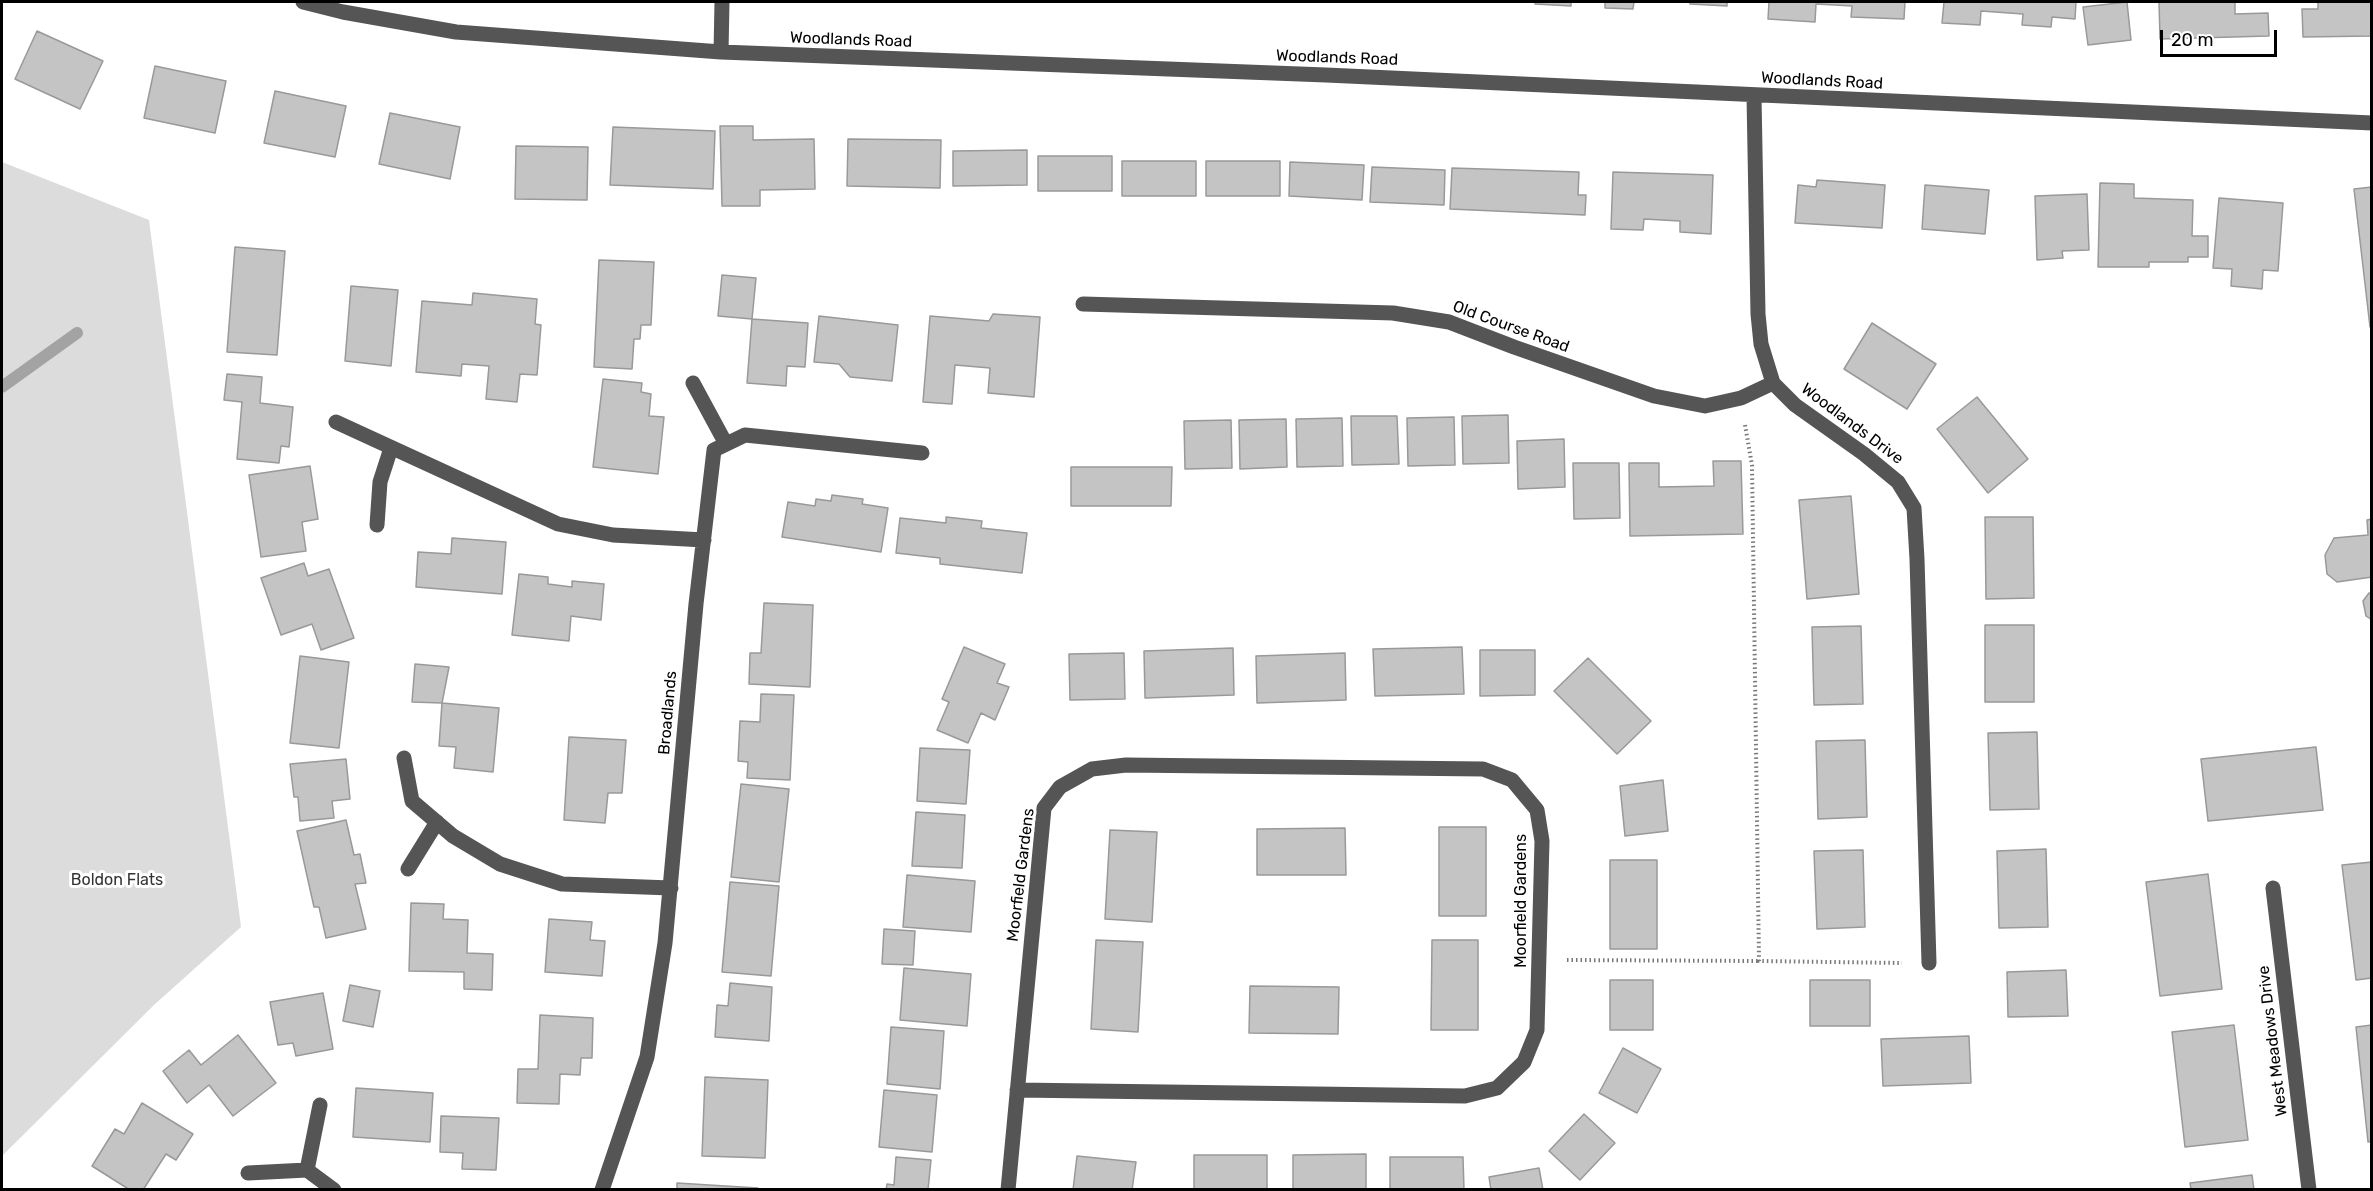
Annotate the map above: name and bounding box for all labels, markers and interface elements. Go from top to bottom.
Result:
scale bar [2163,18,2280,56]
street label: Woodlands Road [790,28,912,52]
text: 20 m [2171,29,2213,51]
street label: Woodlands Road [1276,46,1398,70]
street label: Woodlands Road [1760,68,1884,94]
street label: Old Course Road [1450,297,1572,357]
street label: Woodlands Drive [1797,379,1907,469]
street label: Broadlands [655,670,681,756]
street label: Moorfield Gardens [1003,807,1039,943]
street label: Moorfield Gardens [1511,834,1531,968]
park label: Boldon Flats [71,870,163,890]
street label: West Meadows Drive [2254,964,2292,1118]

